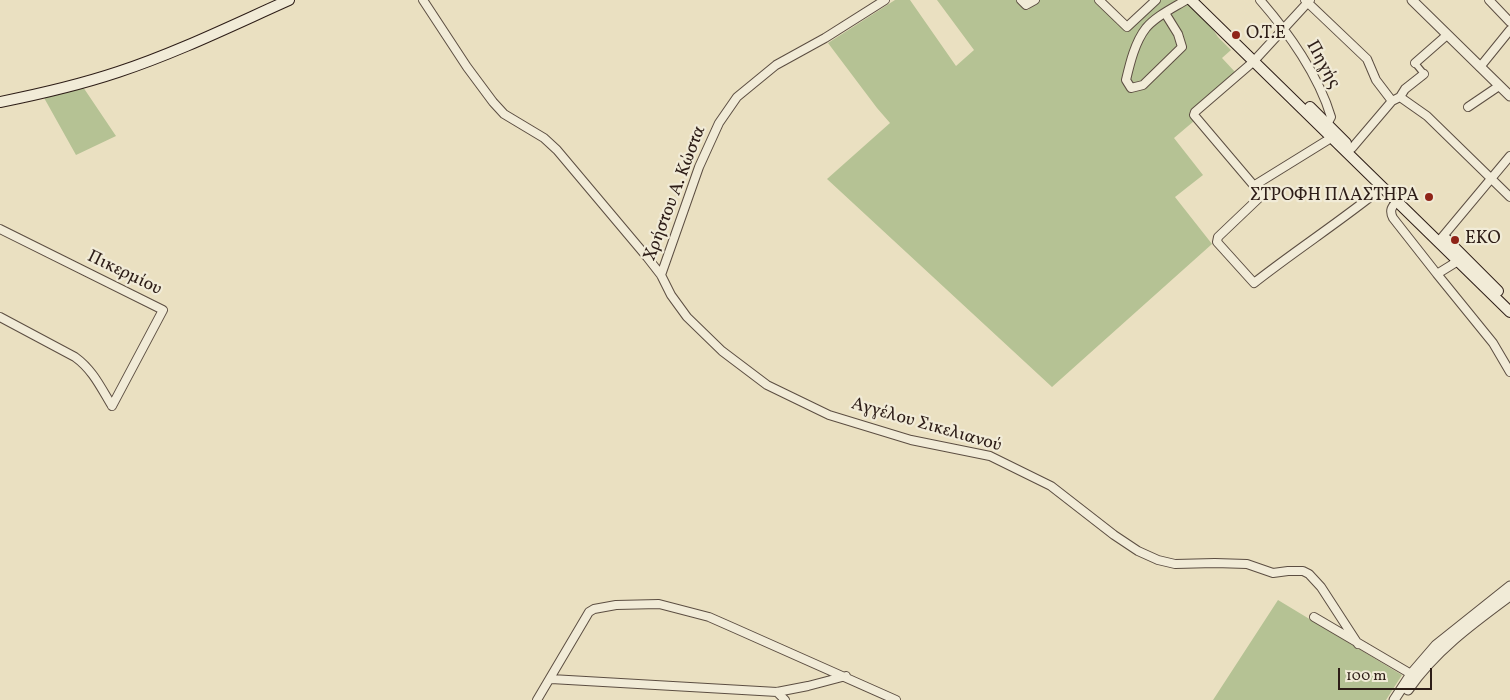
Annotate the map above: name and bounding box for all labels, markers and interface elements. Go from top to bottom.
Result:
place label: Ο.Τ.Ε [1246,24,1286,46]
marker: Ο.Τ.Ε [1230,29,1242,41]
street label: Πηγής [1300,37,1344,93]
street label: Χρήστου Α. Κώστα [640,123,712,265]
place label: ΣΤΡΟΦΗ ΠΛΑΣΤΗΡΑ [1250,186,1419,208]
marker: ΣΤΡΟΦΗ ΠΛΑΣΤΗΡΑ [1423,191,1435,203]
place label: ΕΚΟ [1465,229,1501,251]
marker: ΕΚΟ [1449,234,1461,246]
street label: Πικερμίου [83,247,165,301]
street label: Αγγέλου Σικελιανού [848,394,1004,458]
scale bar [1340,658,1434,690]
text: 100 m [1346,666,1386,687]

